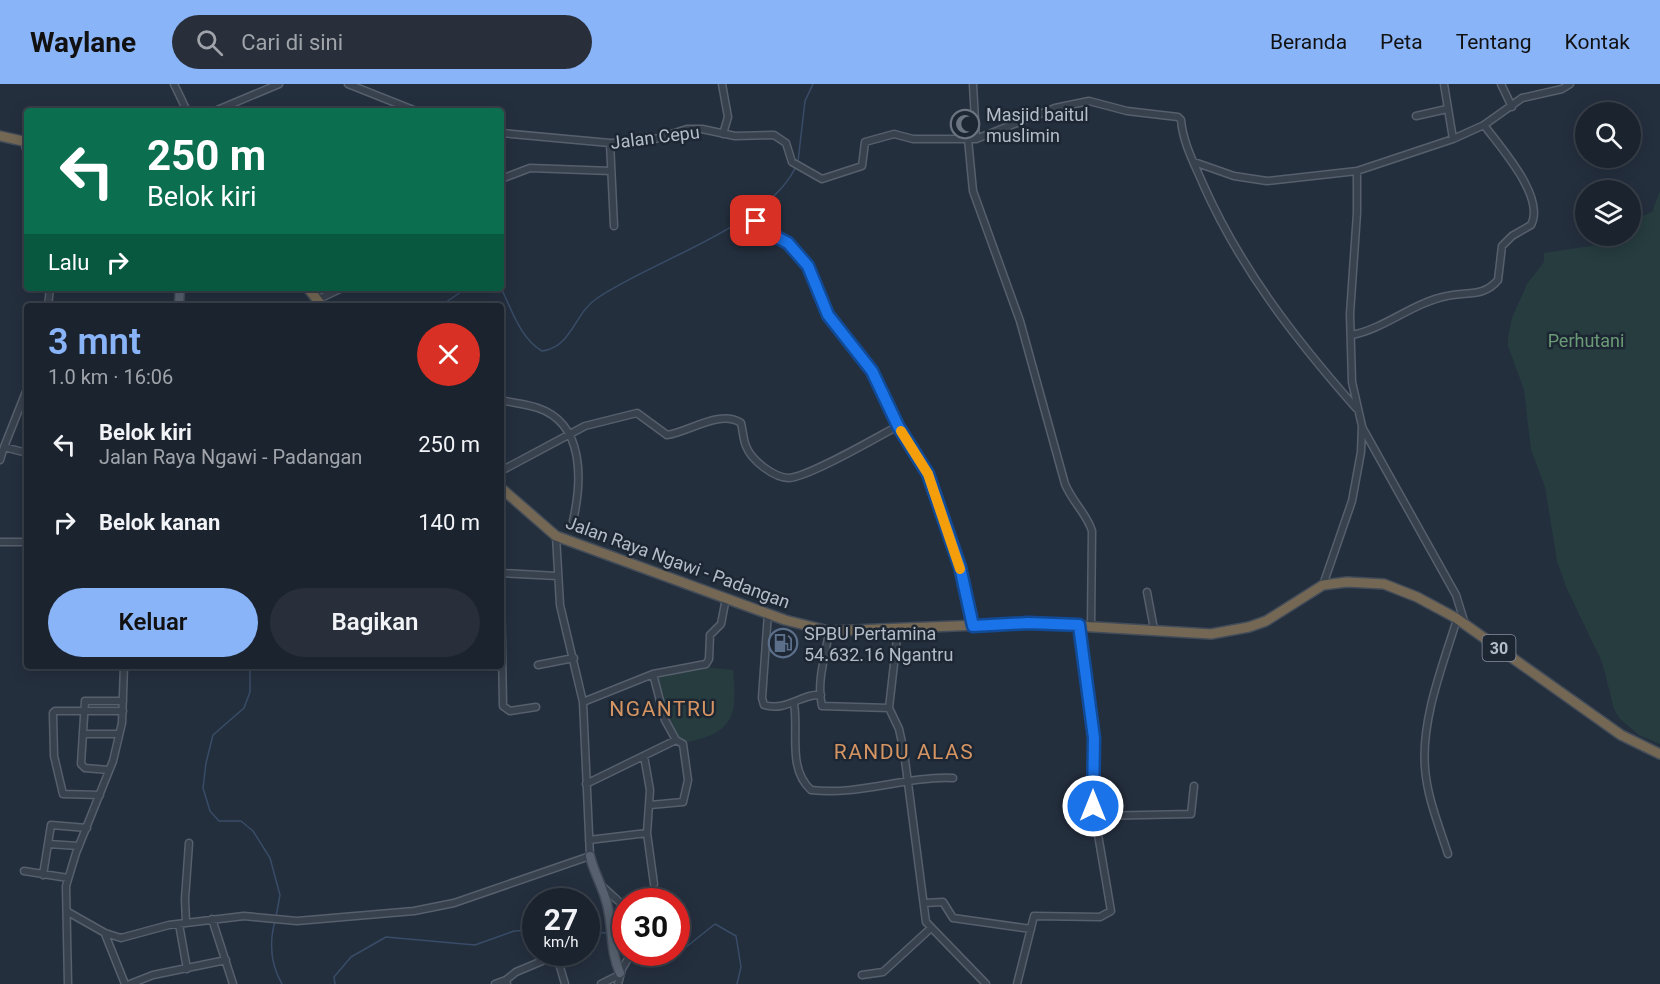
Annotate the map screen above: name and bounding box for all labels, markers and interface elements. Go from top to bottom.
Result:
search box [172,15,592,69]
text: Waylane [30,26,136,59]
icon: search [193,26,226,59]
text: Cari di sini [241,30,343,55]
text: Beranda [1270,30,1347,54]
text: Peta [1380,30,1423,54]
text: Tentang [1456,30,1532,54]
text: Kontak [1565,30,1630,54]
map controls [1575,102,1641,246]
button: search [1575,102,1641,168]
place label: Masjid baitul muslimin [986,104,1089,146]
mosque icon: Masjid baitul muslimin [949,108,981,140]
street label: Jalan Cepu [609,121,701,153]
text: 250 m [147,131,266,180]
icon: left [48,132,126,210]
button: layers [1575,180,1641,246]
text: Belok kiri [147,181,256,213]
pin [730,195,781,246]
icon: arrive [739,204,772,237]
icon: right [101,246,134,279]
text: Lalu [48,250,89,275]
text: 3 mnt [48,321,141,363]
button: close [417,323,480,386]
park label: Perhutani [1548,330,1624,351]
text: 1.0 km · 16:06 [48,365,173,389]
text: Belok kiri [99,420,192,445]
icon: left [48,428,81,461]
text: 250 m [418,432,480,457]
text: Jalan Raya Ngawi - Padangan [99,445,362,469]
icon: right [48,506,81,539]
text: Belok kanan [99,510,220,535]
text: 140 m [418,510,480,535]
street label: Jalan Raya Ngawi - Padangan [563,512,793,612]
button: Keluar [48,588,258,657]
button: Bagikan [270,588,480,657]
place label: SPBU Pertamina 54.632.16 Ngantru [804,623,953,665]
fuel station icon: SPBU Pertamina 54.632.16 Ngantru [767,627,799,659]
road number: 30 [1482,635,1516,661]
district label: NGANTRU [609,697,717,721]
district label: RANDU ALAS [834,740,974,764]
position arrow [1061,774,1125,838]
speed limit sign: 30 [612,888,690,966]
text: 27 [544,902,578,937]
text: km/h [543,933,579,951]

